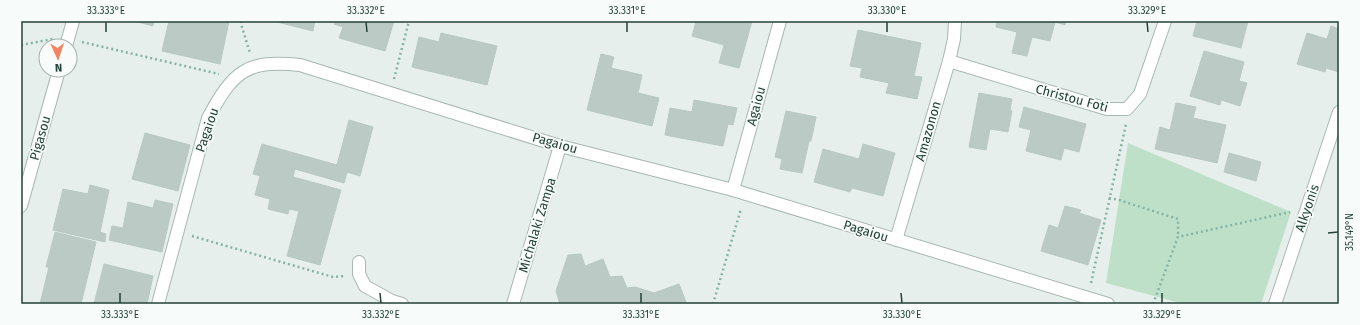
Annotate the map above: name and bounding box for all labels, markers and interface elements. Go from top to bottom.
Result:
text: 33.333°E [87,5,125,17]
text: 33.332°E [347,5,385,17]
text: 33.331°E [608,5,646,17]
text: 33.330°E [868,5,906,17]
text: 33.329°E [1128,5,1166,17]
north arrow [38,38,78,78]
text: N [55,61,62,74]
street label: Christou Foti [1034,81,1110,115]
street label: Agaiou [744,85,768,127]
street label: Amazonon [912,99,944,163]
street label: Pagaiou [192,106,222,154]
street label: Pigasou [26,114,54,162]
street label: Pagaiou [531,129,579,157]
street label: Michalaki Zampa [515,176,559,274]
street label: Alkyonis [1292,182,1322,234]
text: 35.149°N [1344,213,1356,251]
street label: Pagaiou [842,217,890,245]
text: 33.333°E [101,309,139,321]
text: 33.332°E [362,309,400,321]
text: 33.331°E [622,309,660,321]
text: 33.330°E [883,309,921,321]
text: 33.329°E [1143,309,1181,321]

